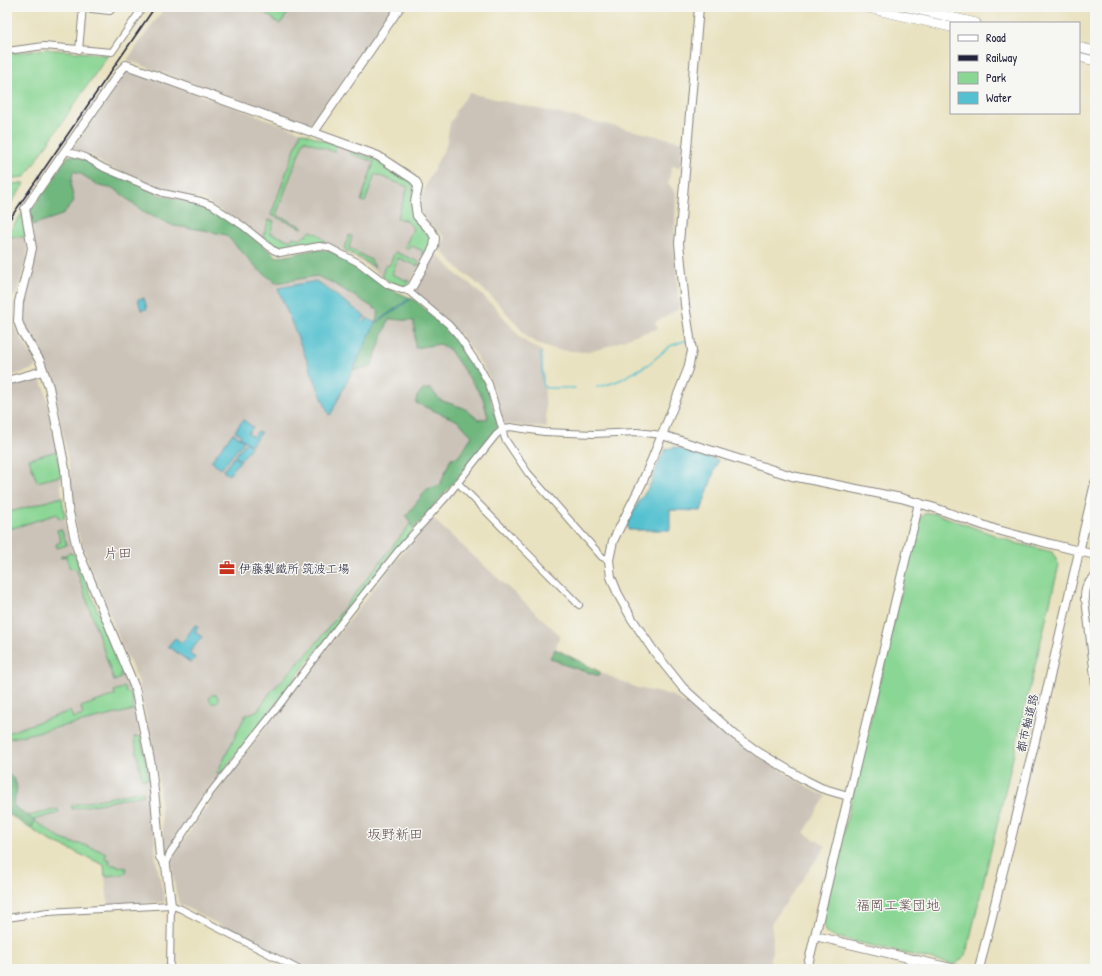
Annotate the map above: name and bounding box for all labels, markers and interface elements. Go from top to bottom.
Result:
legend [950,22,1080,114]
text: Road [986,29,1006,46]
text: Railway [986,49,1017,66]
text: Park [986,69,1006,86]
text: Water [986,89,1012,106]
district label: 片田 [104,543,132,562]
office icon: 伊藤製鐵所 筑波工場 [218,559,236,577]
place label: 伊藤製鐵所 筑波工場 [239,560,350,577]
street label: 都市軸道路 [1012,692,1042,754]
district label: 坂野新田 [367,824,423,843]
district label: 福岡工業団地 [856,895,940,914]

